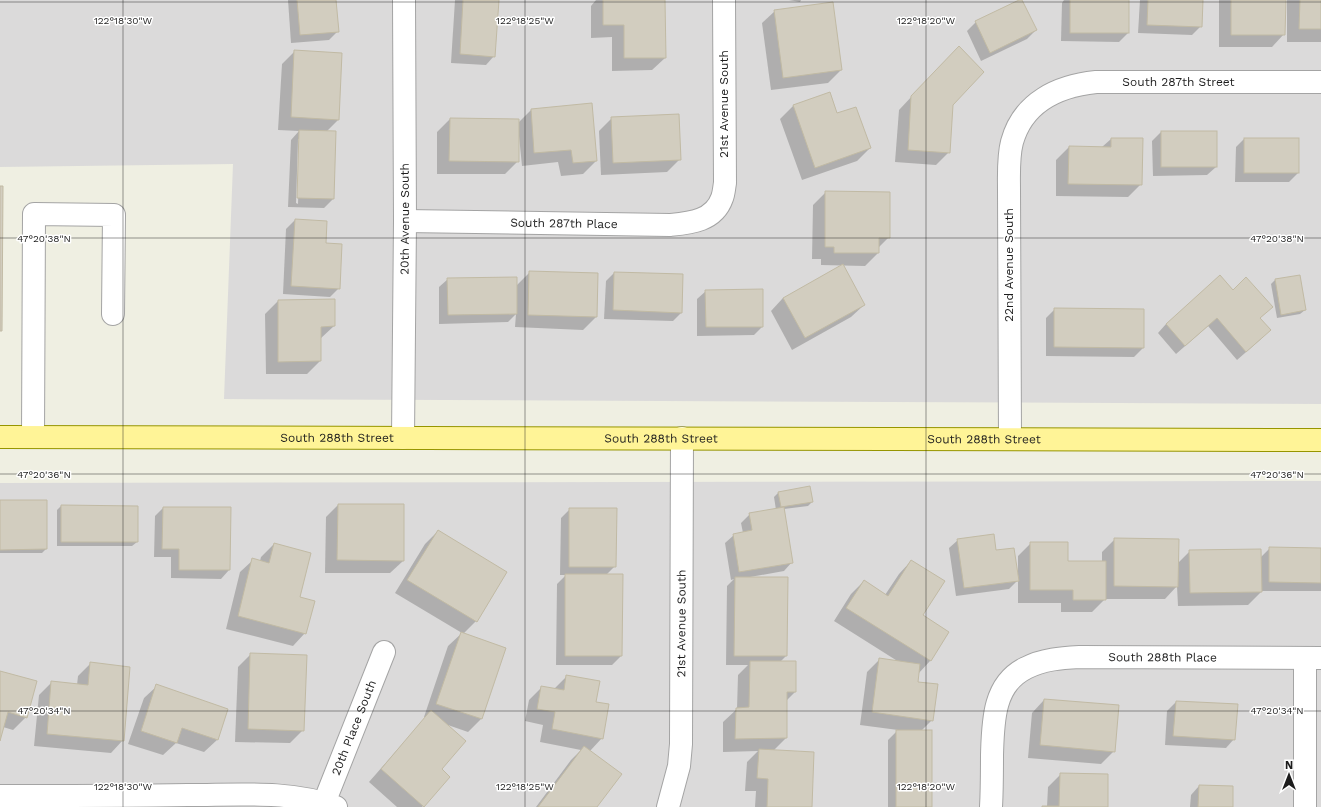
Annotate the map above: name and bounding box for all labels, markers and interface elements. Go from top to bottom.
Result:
text: 122°18'30"W [94,15,153,26]
text: 122°18'25"W [496,15,554,26]
text: 122°18'20"W [897,15,956,26]
street label: 21st Avenue South [717,50,731,158]
street label: South 287th Street [1122,75,1235,89]
street label: 20th Avenue South [398,163,412,275]
street label: 22nd Avenue South [1002,208,1016,322]
street label: South 287th Place [510,216,618,231]
text: 47°20'38"N [17,233,71,244]
text: 47°20'38"N [1250,233,1304,244]
street label: South 288th Street [280,431,394,445]
street label: South 288th Street [604,431,718,446]
street label: South 288th Street [927,432,1041,446]
text: 47°20'36"N [17,469,71,480]
text: 47°20'36"N [1250,469,1304,480]
street label: 21st Avenue South [674,569,689,678]
street label: South 288th Place [1108,650,1217,665]
street label: 20th Place South [329,678,379,777]
text: 47°20'34"N [17,705,71,716]
text: 47°20'34"N [1250,705,1304,716]
north arrow [1269,755,1309,795]
text: N [1285,759,1293,772]
text: 122°18'30"W [94,781,153,792]
text: 122°18'25"W [496,781,554,792]
text: 122°18'20"W [897,781,956,792]

